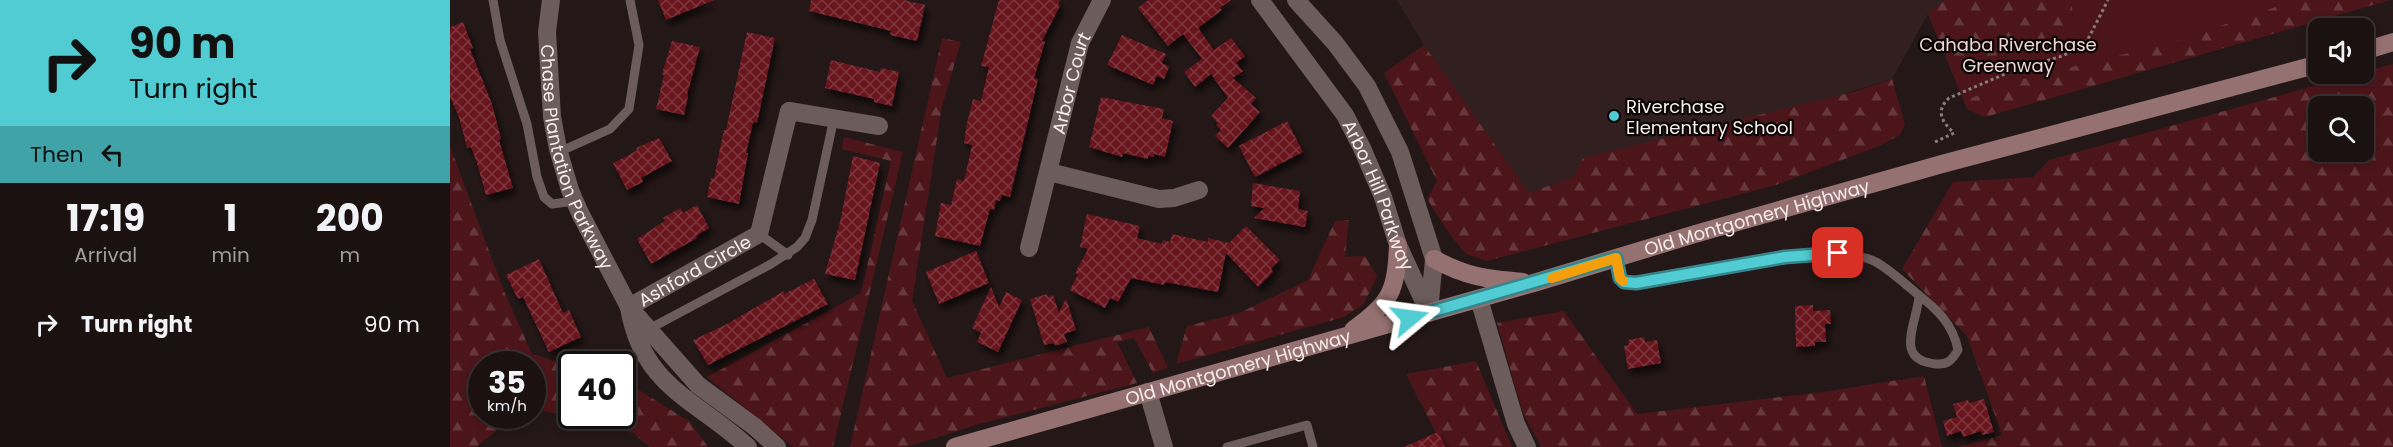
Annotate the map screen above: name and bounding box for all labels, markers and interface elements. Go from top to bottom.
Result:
text: 90 m [129,14,236,73]
map controls [2308,18,2374,162]
button: sound [2308,18,2374,84]
icon: right [30,24,108,102]
street label: Arbor Court [1045,28,1096,137]
park label: Cahaba Riverchase Greenway [1919,32,2097,78]
street label: Chase Plantation Parkway [535,44,620,273]
text: Turn right [129,70,258,107]
place label: Riverchase Elementary School [1626,94,1793,140]
button: search [2308,96,2374,162]
marker: Riverchase Elementary School [1607,109,1621,123]
street label: Arbor Hill Parkway [1337,115,1420,274]
icon: left [96,138,129,171]
text: Then [30,139,84,170]
street label: Old Montgomery Highway [1641,173,1872,261]
text: 17:19 [66,193,145,244]
text: 1 [224,193,237,244]
text: 200 [316,193,384,244]
pin [1812,227,1863,278]
street label: Ashford Circle [633,229,755,312]
icon: arrive [1821,236,1854,269]
text: Arrival [74,241,137,269]
text: min [211,241,250,269]
text: m [340,241,360,269]
position arrow [1378,286,1442,350]
icon: right [30,308,63,341]
text: Turn right [81,309,192,340]
text: 90 m [364,309,420,340]
street label: Old Montgomery Highway [1122,323,1354,411]
speed limit sign: 40 [558,351,636,429]
text: 35 [488,361,526,404]
text: km/h [487,395,527,416]

